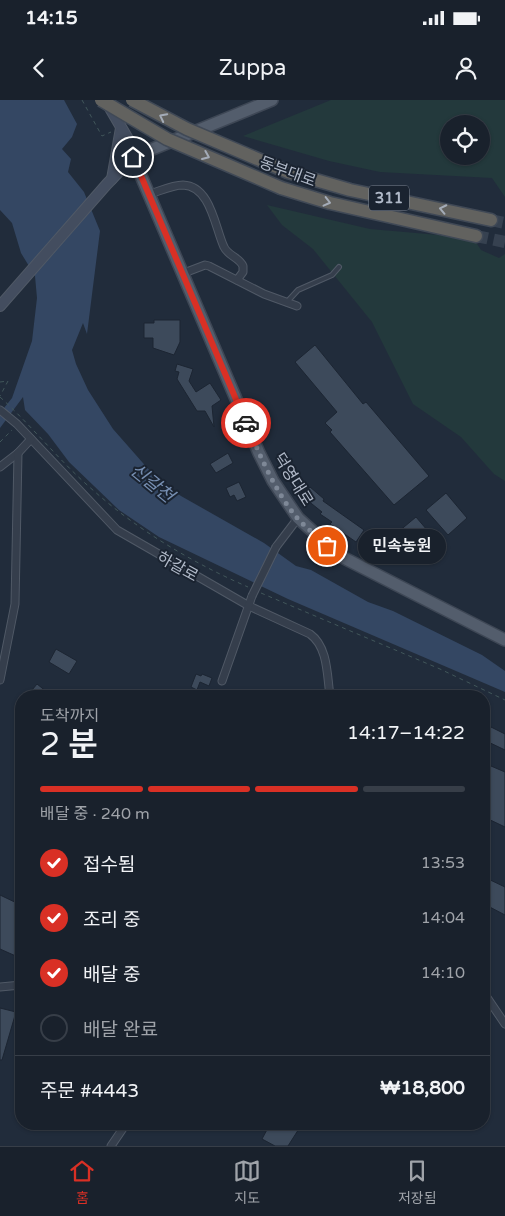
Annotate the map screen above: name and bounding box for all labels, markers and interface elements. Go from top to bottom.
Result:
text: 14:15 [25,7,78,29]
icon: back [25,54,53,82]
icon: person [452,54,480,82]
text: Zuppa [219,55,286,81]
one-way arrow [160,113,169,123]
map controls [440,115,490,165]
button: locate [440,115,490,165]
pin [112,136,154,178]
icon: home [119,143,147,171]
one-way arrow [201,150,210,160]
street label: 동부대로 [257,152,319,191]
road number: 311 [369,186,409,210]
one-way arrow [323,196,332,207]
one-way arrow [439,204,447,215]
courier [221,398,271,448]
icon: car [232,409,260,437]
street label: 덕영대로 [269,449,317,510]
water label: 신갈천 [126,459,180,509]
pin [306,525,348,567]
callout: 민속농원 [357,528,444,564]
icon: bag [313,532,341,560]
text: 민속농원 [373,536,431,556]
street label: 하갈로 [153,547,202,586]
text: 도착까지 [40,706,99,726]
text: 14:17–14:22 [347,722,465,744]
text: 2 분 [40,726,98,764]
text: 배달 중 · 240 m [40,804,150,824]
icon: check [40,849,68,877]
text: 13:53 [421,853,465,873]
text: 접수됨 [83,854,135,876]
icon: check [40,904,68,932]
text: 14:04 [421,908,465,928]
text: 조리 중 [83,909,140,931]
icon: check [40,959,68,987]
text: 14:10 [421,963,465,983]
text: 배달 중 [83,964,140,986]
text: 배달 완료 [83,1019,158,1041]
text: ₩18,800 [380,1077,465,1099]
text: 주문 #4443 [40,1080,139,1102]
tab: 홈 [68,1157,96,1207]
tab: 지도 [233,1157,261,1207]
tab: 저장됨 [398,1157,437,1207]

